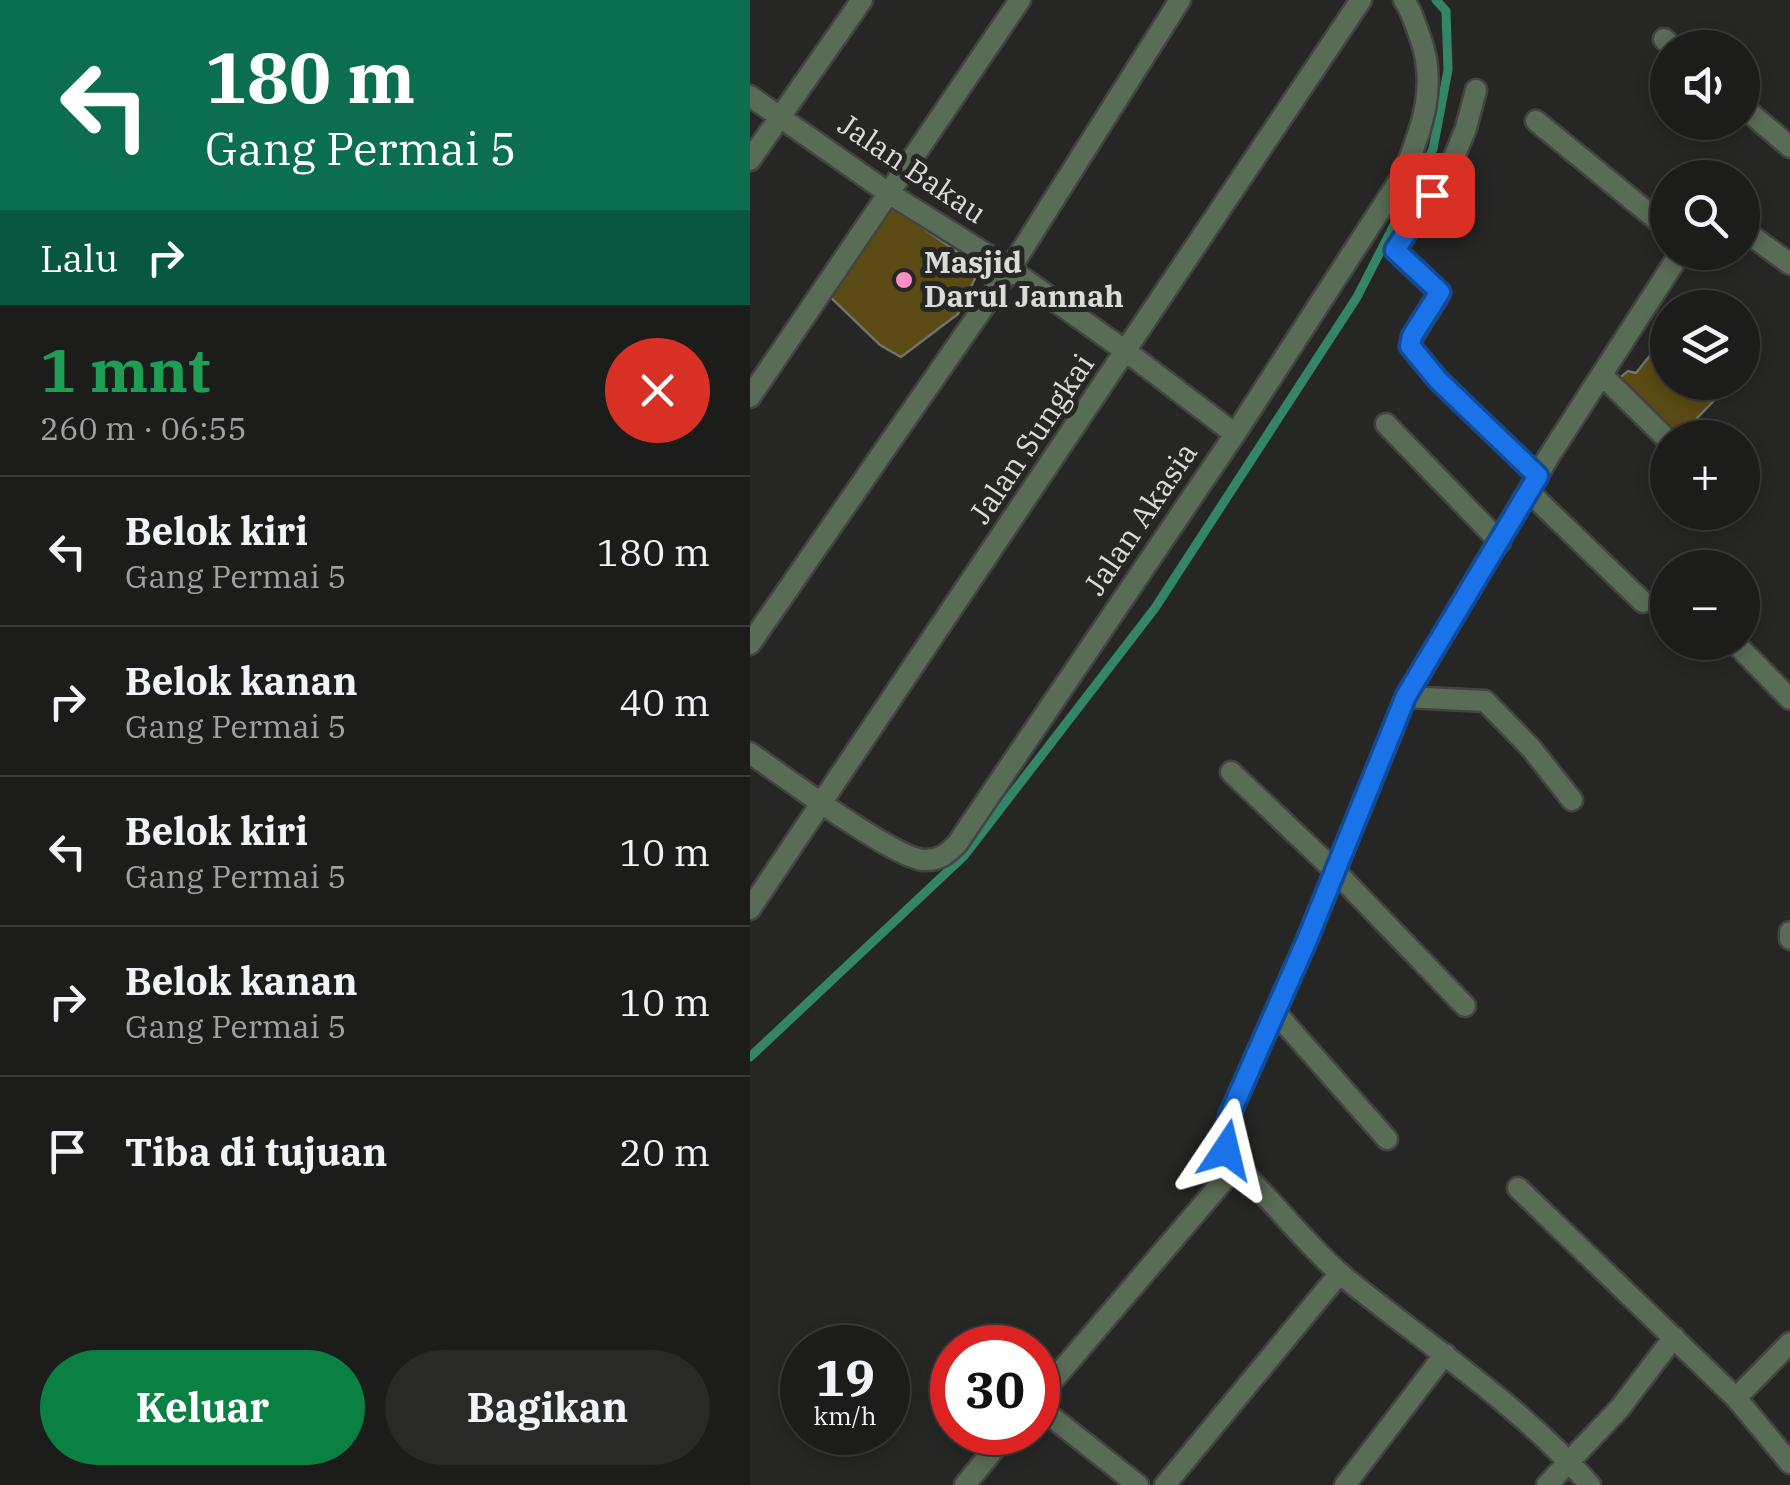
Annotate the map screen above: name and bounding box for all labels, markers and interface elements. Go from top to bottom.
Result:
map controls [1650,30,1760,660]
button: sound [1650,30,1760,140]
text: 180 m [205,31,415,122]
icon: left [40,40,170,170]
street label: Jalan Bakau [831,104,994,232]
text: Gang Permai 5 [205,119,517,177]
pin [1390,153,1475,238]
button: search [1650,160,1760,270]
icon: arrive [1405,168,1460,223]
icon: right [138,230,193,285]
text: Lalu [40,233,118,282]
place label: Masjid Darul Jannah [924,242,1124,315]
marker: Masjid Darul Jannah [893,269,915,291]
button: layers [1650,290,1760,400]
text: 1 mnt [40,330,210,409]
button: close [605,338,710,443]
street label: Jalan Sungkai [960,346,1102,531]
text: 260 m · 06:55 [40,407,247,449]
button: + [1650,420,1760,530]
street label: Jalan Akasia [1074,434,1205,602]
text: Belok kiri [125,506,308,555]
icon: left [40,524,95,579]
text: 180 m [597,527,710,576]
button: − [1650,550,1760,660]
text: Gang Permai 5 [125,555,347,597]
text: Belok kanan [125,656,358,705]
icon: right [40,674,95,729]
text: 40 m [619,677,710,726]
text: Gang Permai 5 [125,705,347,747]
text: Belok kiri [125,806,308,855]
icon: left [40,824,95,879]
text: 10 m [619,827,710,876]
text: Gang Permai 5 [125,855,347,897]
text: Belok kanan [125,956,358,1005]
icon: right [40,974,95,1029]
text: 10 m [619,977,710,1026]
text: Gang Permai 5 [125,1005,347,1047]
position arrow [1174,1098,1278,1202]
icon: arrive [40,1124,95,1179]
text: Tiba di tujuan [125,1127,387,1176]
text: 20 m [619,1127,710,1176]
speed limit sign: 30 [930,1325,1060,1455]
text: 19 [815,1345,875,1410]
button: Keluar [40,1350,365,1465]
button: Bagikan [385,1350,710,1465]
text: km/h [813,1399,877,1432]

